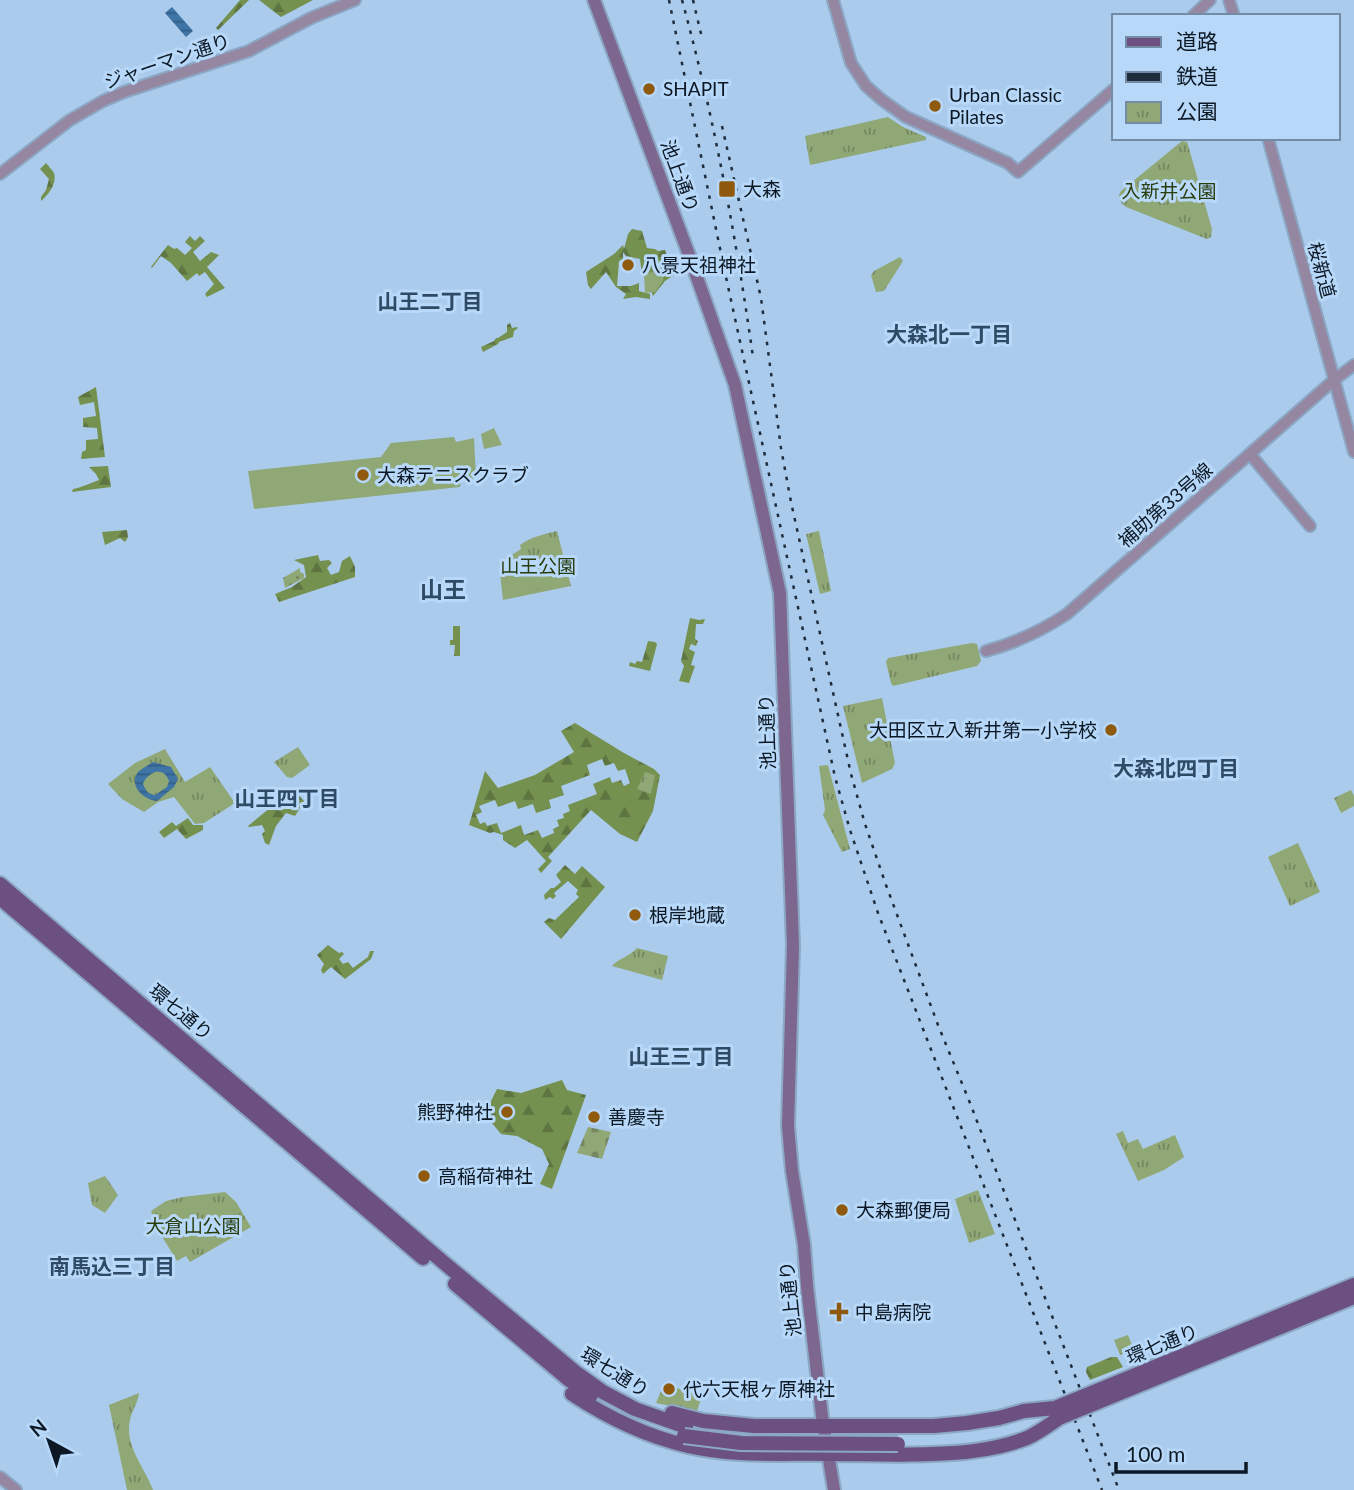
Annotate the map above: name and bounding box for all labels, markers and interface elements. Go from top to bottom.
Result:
legend [1112,14,1340,140]
street label: ジャーマン通り [101,28,233,93]
text: 道路 [1176,28,1218,53]
text: 鉄道 [1176,63,1218,88]
place label: SHAPIT [663,77,729,100]
marker: SHAPIT [641,81,657,97]
place label: Urban Classic Pilates [949,83,1062,128]
marker: Urban Classic Pilates [927,98,943,114]
text: 公園 [1176,98,1218,123]
street label: 池上通り [657,136,704,215]
place label: 大森 [743,177,781,200]
marker: 大森 [717,179,737,199]
park label: 入新井公園 [1121,179,1217,202]
street label: 桜新道 [1304,239,1341,300]
place label: 八景天祖神社 [642,253,756,276]
marker: 八景天祖神社 [620,257,636,273]
district label: 山王二丁目 [378,288,483,313]
district label: 大森北一丁目 [886,321,1012,346]
street label: 補助第33号線 [1113,458,1216,552]
place label: 大森テニスクラブ [377,463,529,486]
marker: 大森テニスクラブ [355,467,371,483]
park label: 山王公園 [500,554,576,577]
district label: 山王 [420,575,466,603]
street label: 池上通り [754,694,779,770]
place label: 大田区立入新井第一小学校 [869,718,1097,741]
marker: 大田区立入新井第一小学校 [1103,722,1119,738]
district label: 大森北四丁目 [1113,755,1239,780]
district label: 山王四丁目 [235,785,340,810]
place label: 根岸地蔵 [649,903,725,926]
marker: 根岸地蔵 [627,907,643,923]
street label: 環七通り [145,978,218,1045]
district label: 山王三丁目 [629,1043,734,1068]
place label: 熊野神社 [417,1100,493,1123]
marker: 熊野神社 [499,1104,515,1120]
place label: 善慶寺 [608,1105,665,1128]
marker: 善慶寺 [586,1109,602,1125]
place label: 高稲荷神社 [438,1164,533,1187]
marker: 高稲荷神社 [416,1168,432,1184]
place label: 大森郵便局 [856,1198,951,1221]
marker: 大森郵便局 [834,1202,850,1218]
park label: 大倉山公園 [145,1214,241,1237]
district label: 南馬込三丁目 [49,1253,175,1278]
street label: 池上通り [774,1260,805,1338]
place label: 中島病院 [855,1300,931,1323]
marker: 中島病院 [829,1302,849,1322]
street label: 環七通り [1122,1319,1201,1368]
street label: 環七通り [577,1342,654,1401]
place label: 代六天根ヶ原神社 [683,1377,835,1400]
marker: 代六天根ヶ原神社 [661,1381,677,1397]
north arrow [14,1406,84,1476]
text: N [25,1414,51,1441]
scale bar [1116,1430,1246,1474]
text: 100 m [1126,1441,1185,1466]

